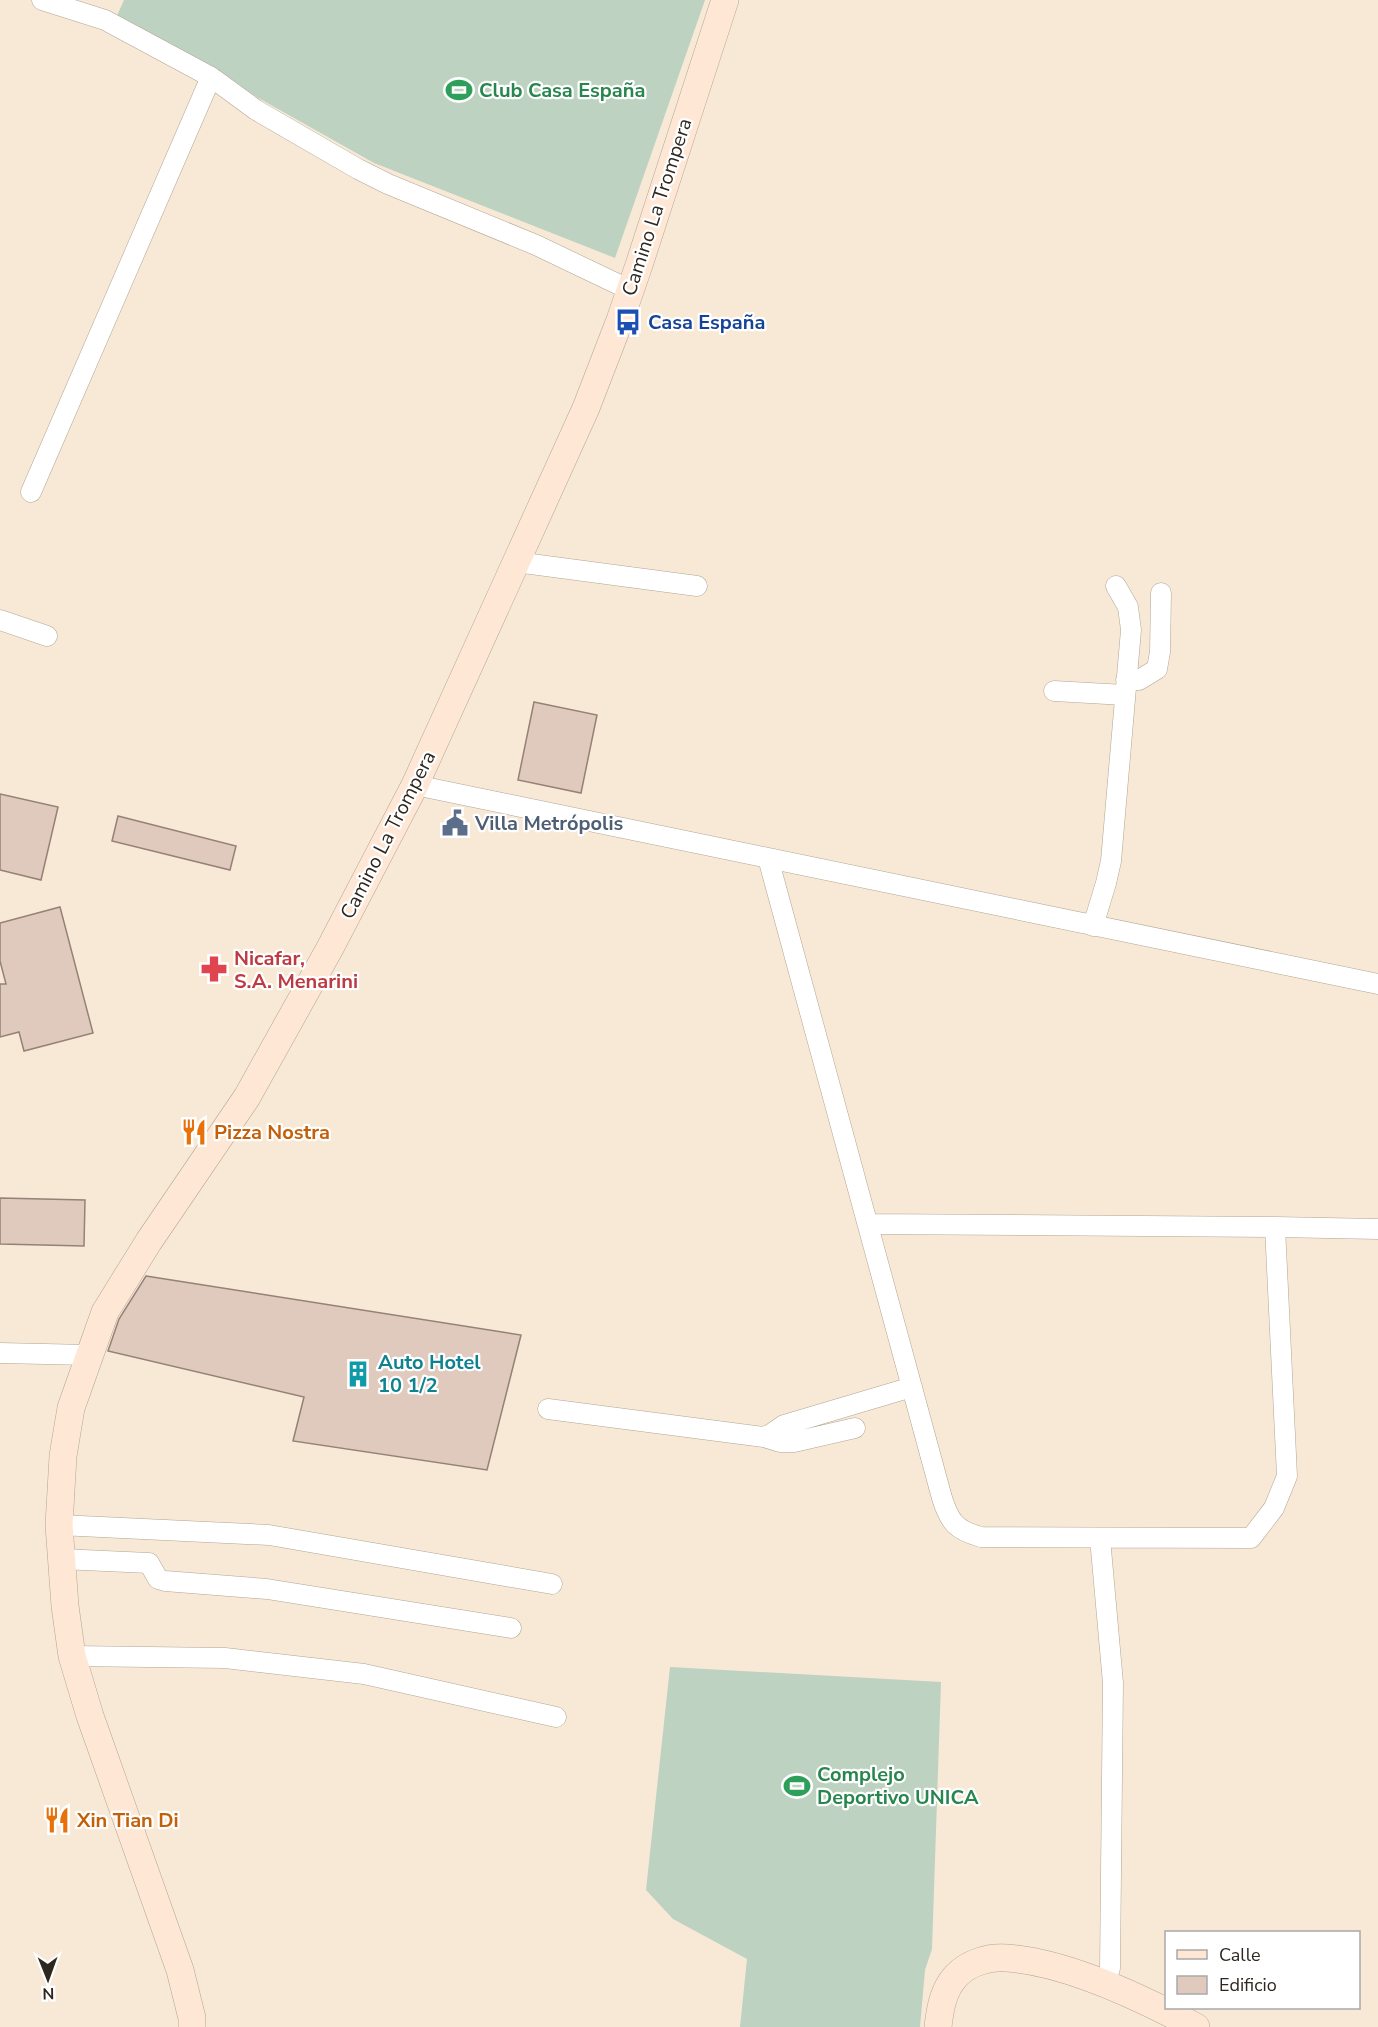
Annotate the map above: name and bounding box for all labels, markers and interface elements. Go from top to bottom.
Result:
sports icon: Club Casa España [444,75,474,105]
place label: Club Casa España [479,77,645,104]
street label: Camino La Trompera [616,115,698,299]
bus stop icon: Casa España [613,307,643,337]
place label: Casa España [648,309,765,336]
street label: Camino La Trompera [334,746,442,924]
public building icon: Villa Metrópolis [440,808,470,838]
place label: Villa Metrópolis [474,810,623,837]
place label: Nicafar, S.A. Menarini [234,945,358,995]
pharmacy icon: Nicafar, S.A. Menarini [199,954,229,984]
restaurant icon: Pizza Nostra [179,1117,209,1147]
place label: Pizza Nostra [214,1119,330,1146]
place label: Auto Hotel 10 1/2 [378,1349,481,1399]
building icon: Auto Hotel 10 1/2 [343,1359,373,1389]
place label: Complejo Deportivo UNICA [817,1761,979,1811]
sports icon: Complejo Deportivo UNICA [782,1771,812,1801]
restaurant icon: Xin Tian Di [42,1805,72,1835]
place label: Xin Tian Di [76,1807,179,1834]
legend [1165,1931,1360,2009]
text: Calle [1219,1943,1261,1967]
north arrow [18,1949,78,2009]
text: Edificio [1219,1973,1277,1997]
text: N [42,1982,54,2004]

